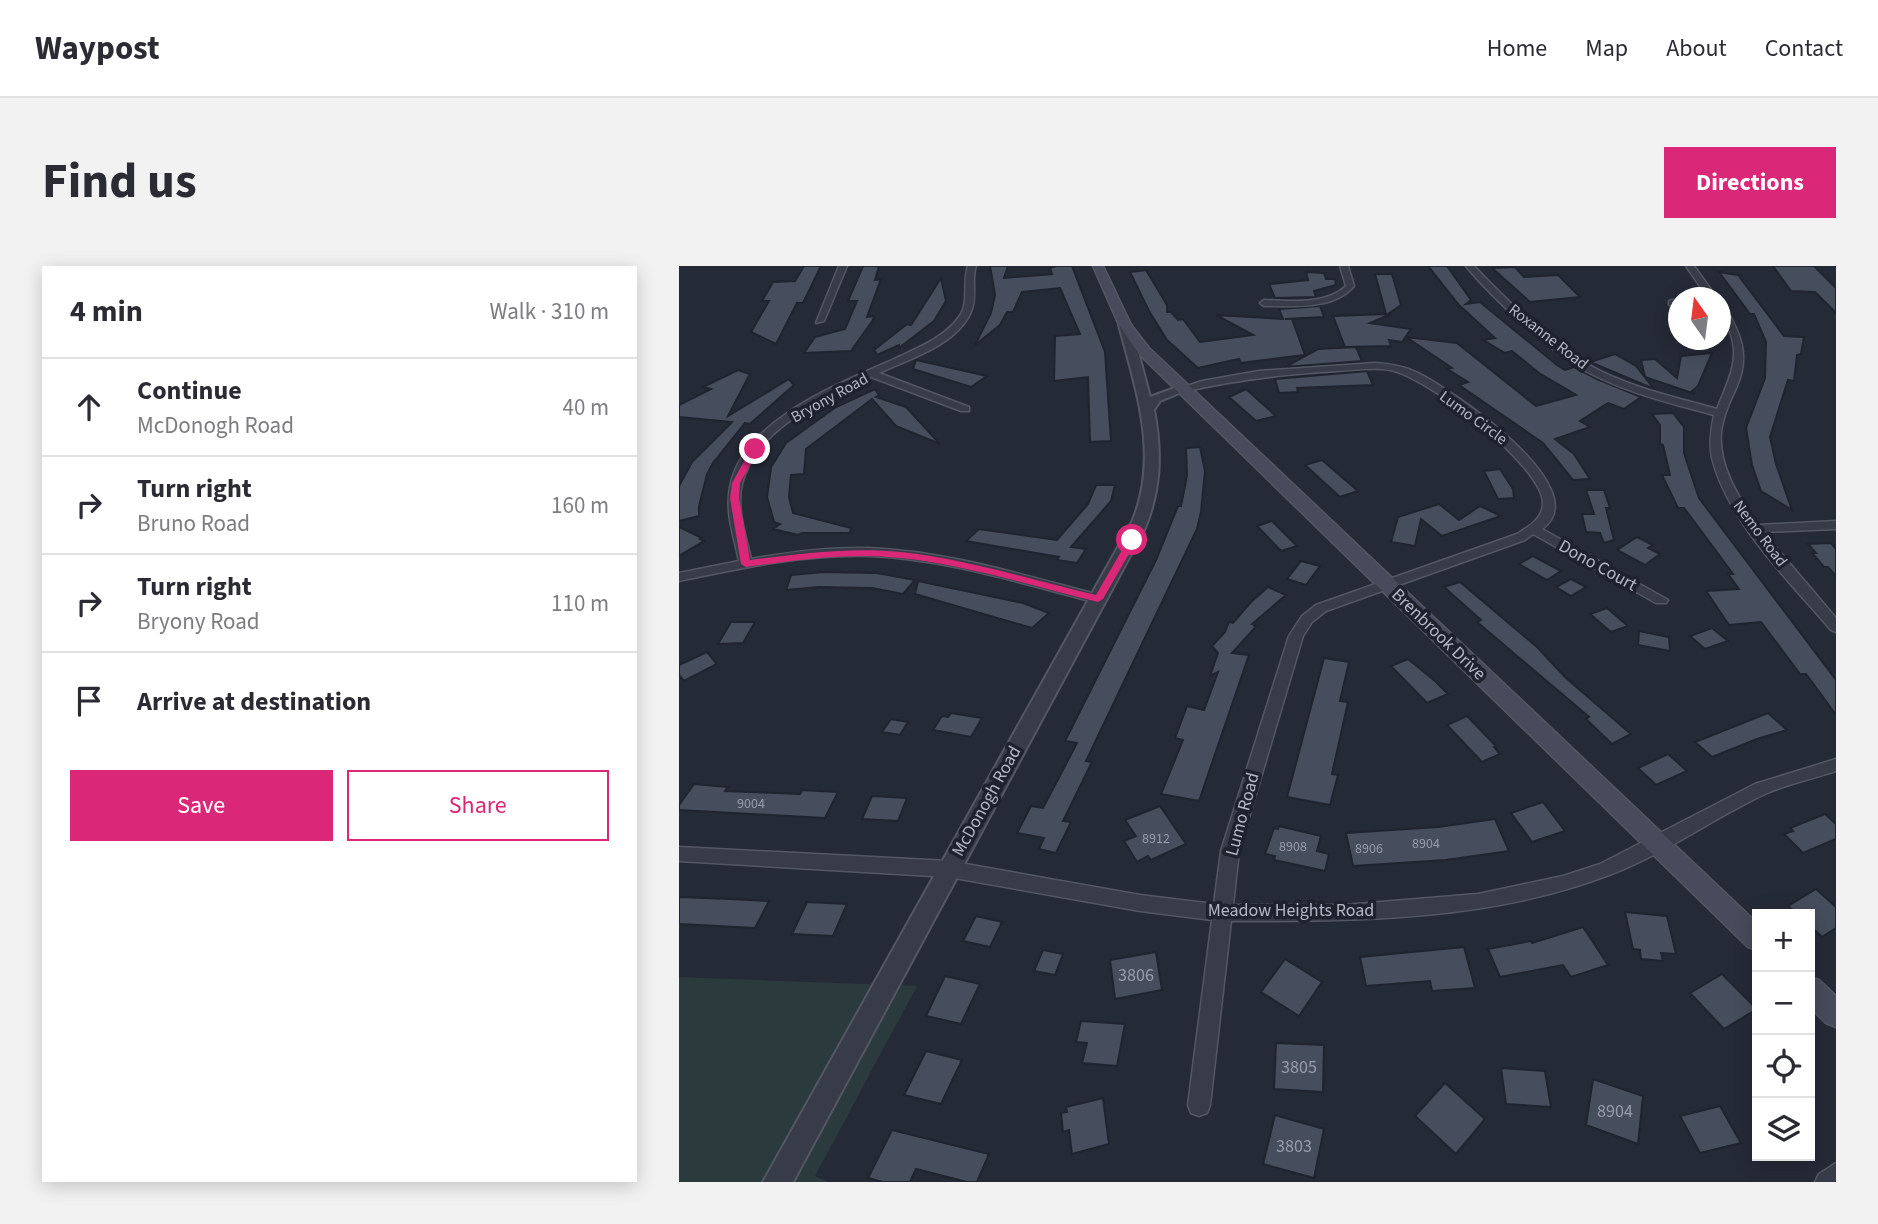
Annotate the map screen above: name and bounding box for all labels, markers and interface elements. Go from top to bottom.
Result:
text: Waypost [35,25,160,72]
text: Home [1487,31,1547,66]
text: Map [1585,31,1628,66]
text: About [1666,31,1727,66]
text: Contact [1765,31,1843,66]
text: Find us [42,147,197,217]
button: Directions [1664,147,1836,218]
north arrow [1668,287,1731,350]
text: 4 min [70,290,143,333]
text: Walk · 310 m [490,295,609,328]
street label: Roxanne Road [1504,299,1593,375]
street label: Bryony Road [787,368,872,428]
text: Continue [137,372,242,409]
street label: Lumo Circle [1435,386,1512,450]
icon: ahead [70,388,108,426]
text: 40 m [562,391,609,424]
text: McDonogh Road [137,409,294,442]
route end [739,433,770,464]
text: Turn right [137,470,252,507]
icon: right [70,486,108,524]
text: 160 m [551,489,609,522]
street label: Nemo Road [1728,496,1792,571]
text: Bruno Road [137,507,250,540]
route start [1116,524,1147,555]
street label: Dono Court [1554,534,1642,597]
text: Turn right [137,568,252,605]
street label: Brenbrook Drive [1386,583,1491,686]
icon: right [70,584,108,622]
text: 110 m [551,587,609,620]
text: Bryony Road [137,605,260,638]
icon: arrive [70,682,108,720]
text: Arrive at destination [137,683,371,720]
street label: McDonogh Road [946,741,1027,861]
button: Save [70,770,333,841]
button: Share [347,770,609,841]
street label: Lumo Road [1219,770,1266,859]
house number: 9004 [737,794,765,814]
house number: 8912 [1142,829,1170,849]
house number: 8904 [1412,834,1440,854]
house number: 8908 [1279,837,1307,857]
house number: 8906 [1355,839,1383,859]
street label: Meadow Heights Road [1208,898,1374,923]
map controls [1752,909,1815,1161]
button: + [1752,909,1815,972]
house number: 3806 [1118,963,1154,988]
button: − [1752,972,1815,1035]
button: locate [1752,1035,1815,1098]
house number: 3805 [1281,1055,1317,1080]
button: layers [1752,1098,1815,1161]
house number: 8904 [1597,1099,1633,1124]
house number: 3803 [1276,1134,1312,1159]

